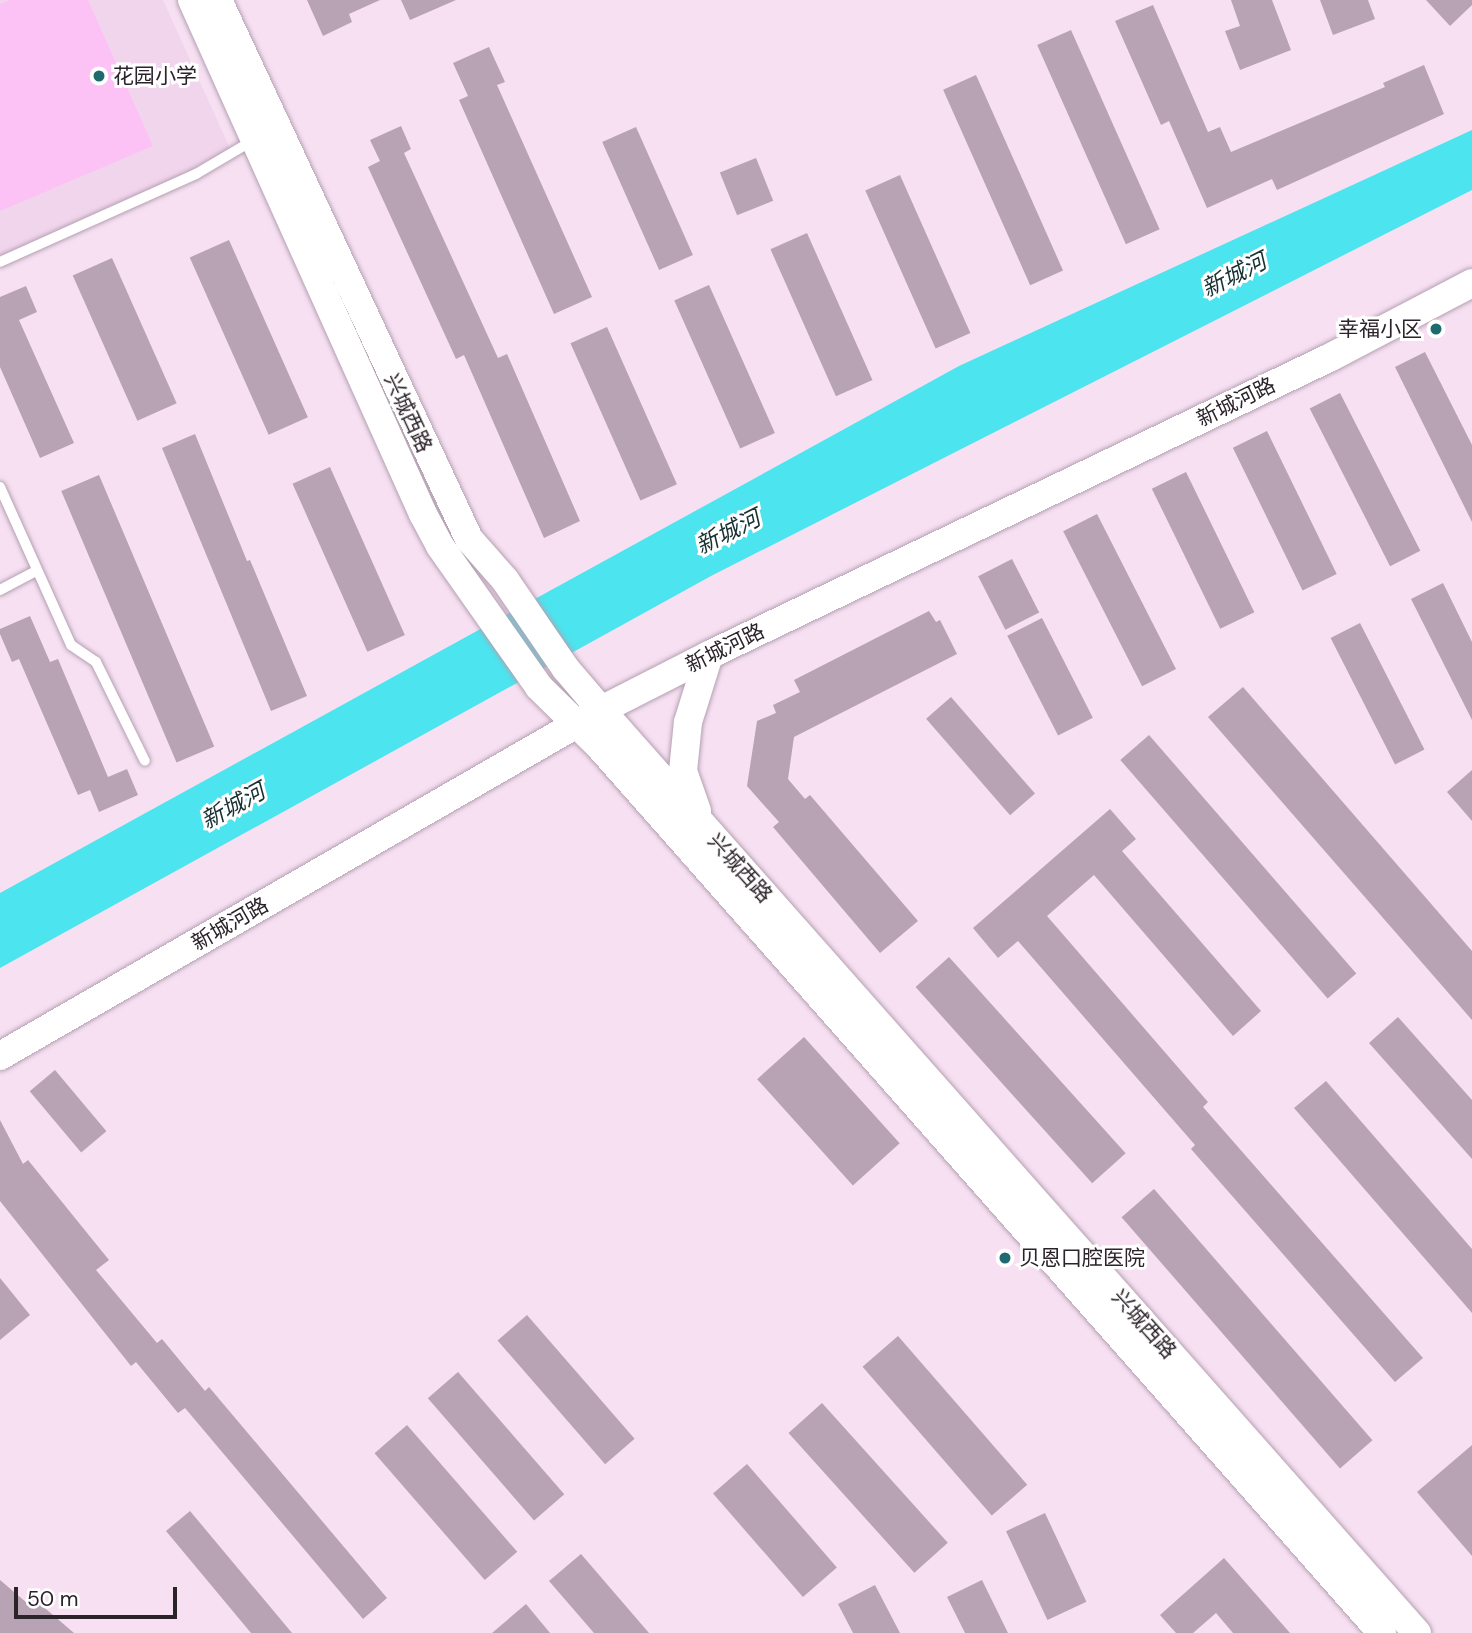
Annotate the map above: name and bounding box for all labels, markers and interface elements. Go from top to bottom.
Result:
place label: 花园小学 [113,63,197,89]
marker: 花园小学 [91,68,107,84]
water label: 新城河 [1197,247,1271,303]
place label: 幸福小区 [1338,316,1422,342]
marker: 幸福小区 [1428,321,1444,337]
street label: 兴城西路 [379,370,437,456]
street label: 新城河路 [1193,372,1279,432]
water label: 新城河 [691,504,765,560]
street label: 新城河路 [682,618,768,678]
water label: 新城河 [196,777,270,835]
street label: 兴城西路 [703,828,777,908]
street label: 新城河路 [187,892,273,956]
place label: 贝恩口腔医院 [1019,1245,1145,1271]
marker: 贝恩口腔医院 [997,1250,1013,1266]
street label: 兴城西路 [1107,1284,1181,1364]
scale bar [18,1574,180,1618]
text: 50 m [27,1585,78,1613]

